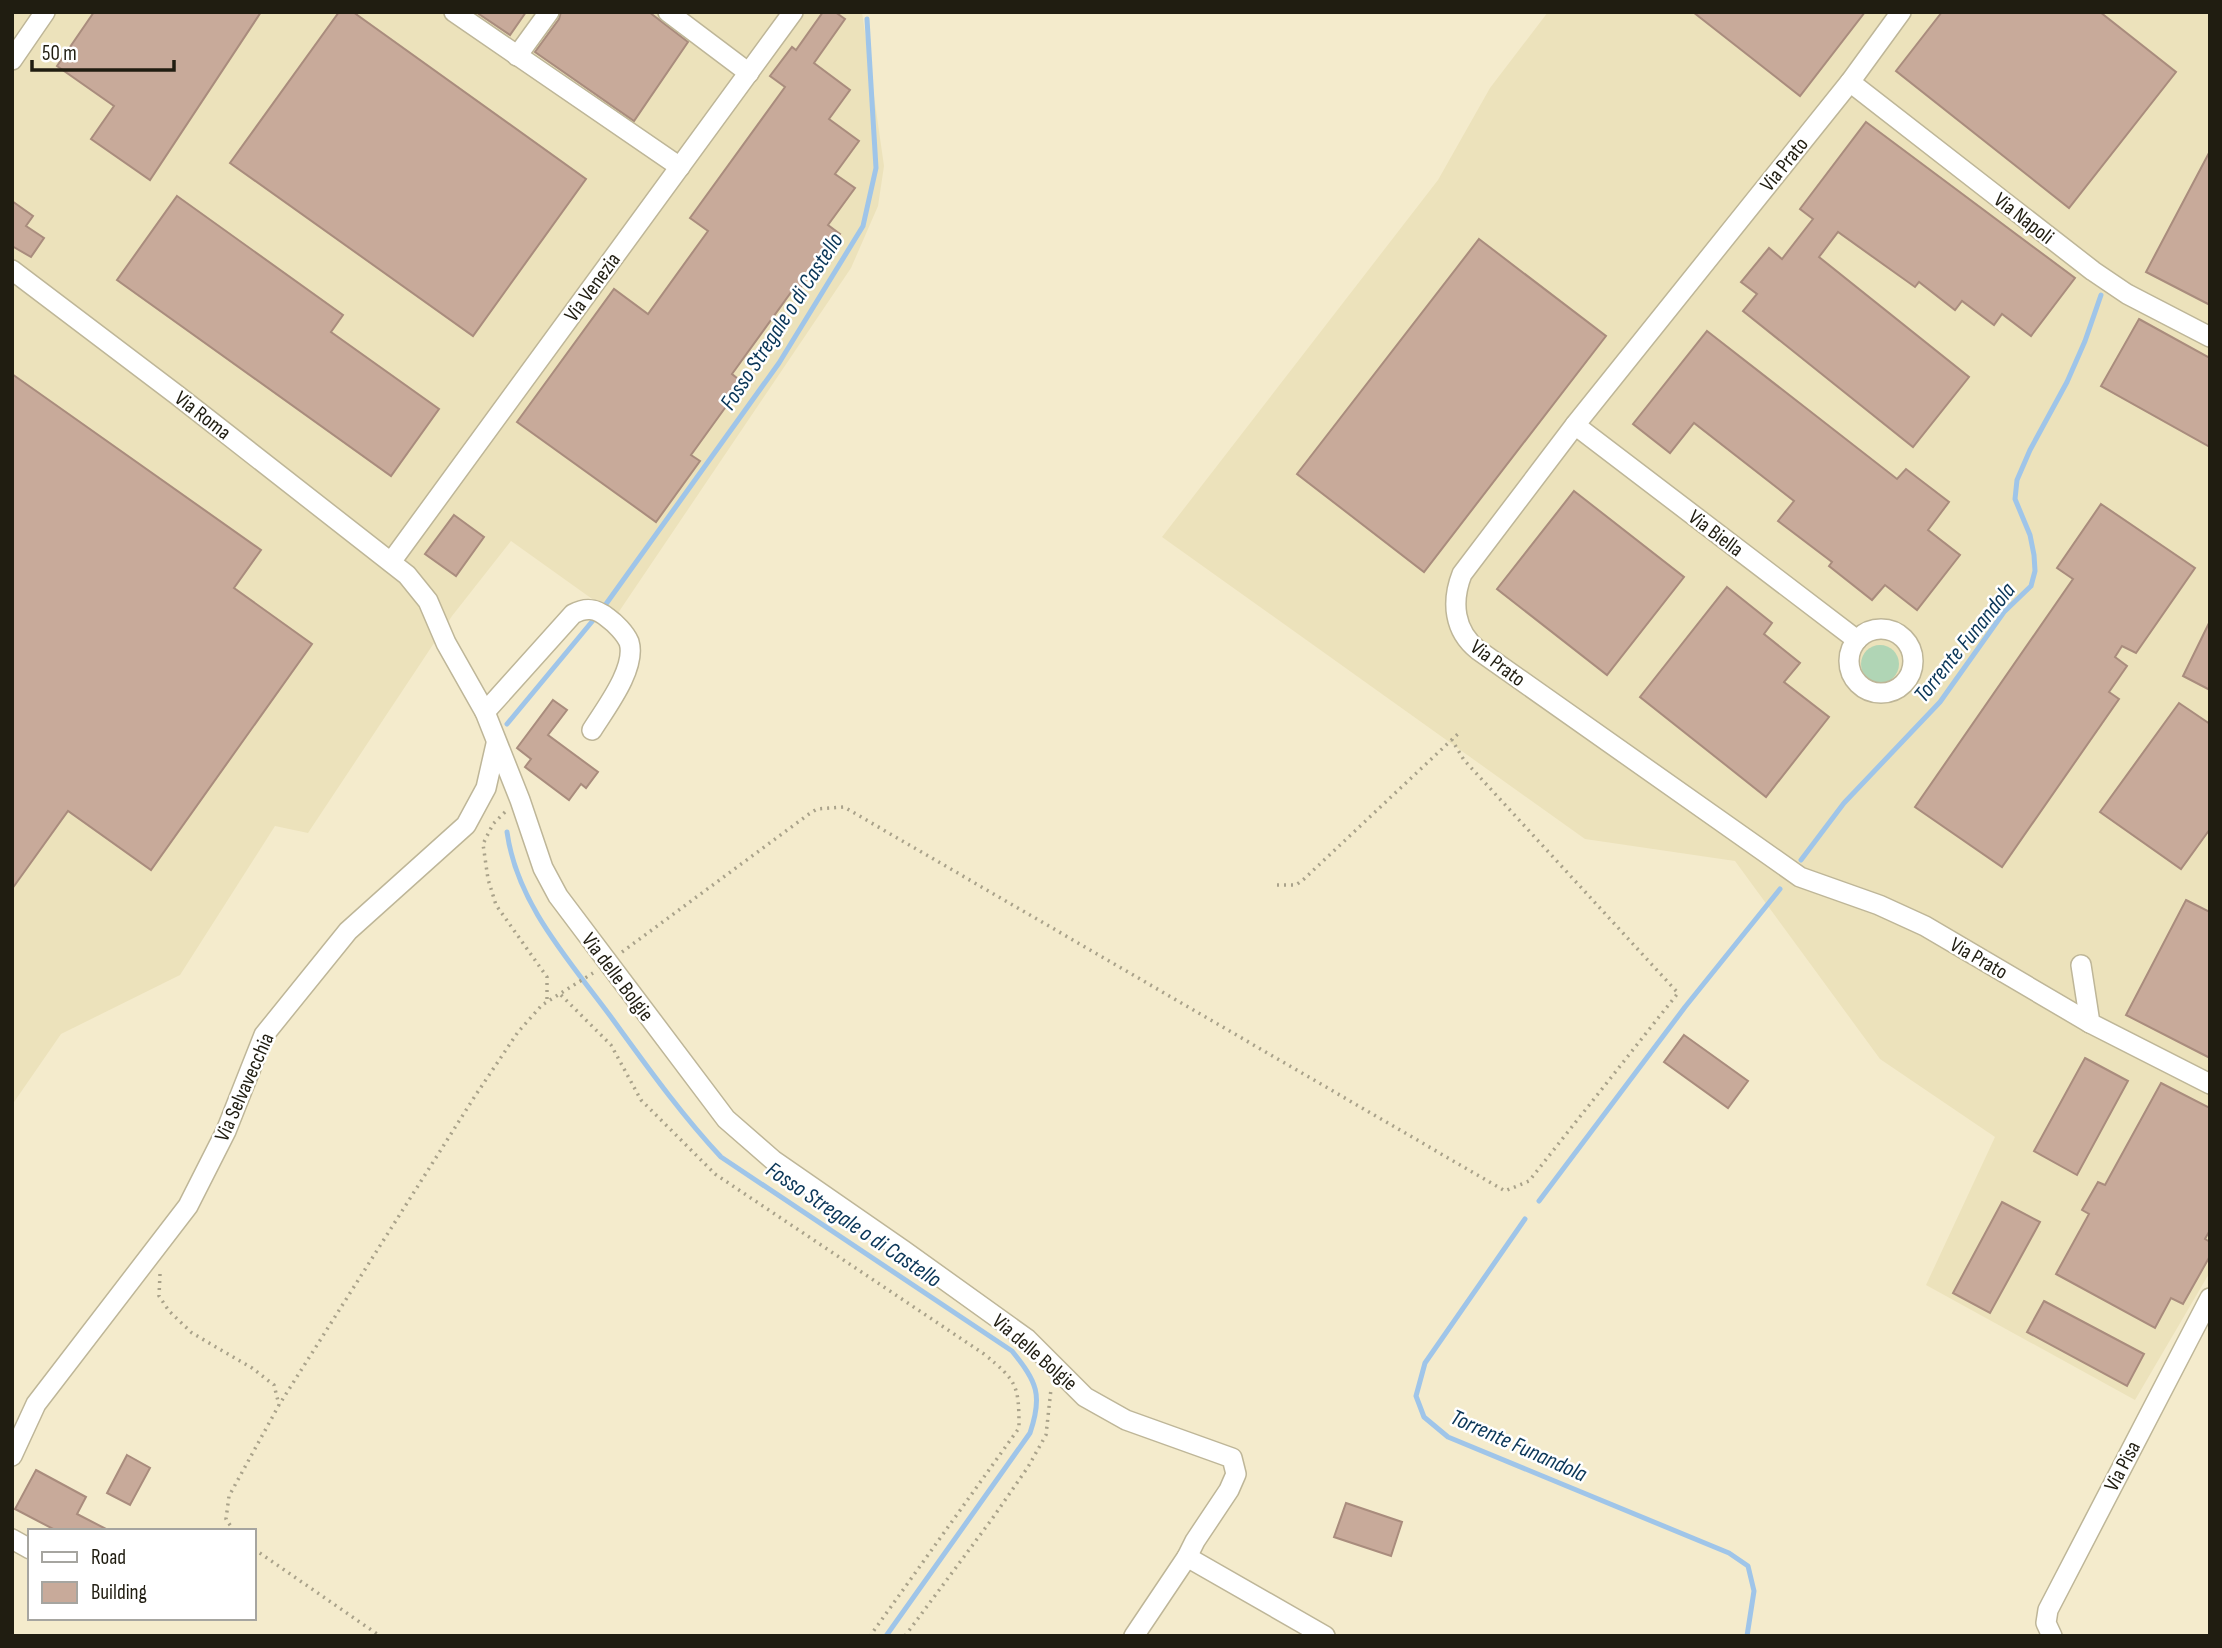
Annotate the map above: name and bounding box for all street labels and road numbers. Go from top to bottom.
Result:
street label: Via Prato [1755,132,1814,196]
street label: Via Napoli [1989,187,2059,250]
street label: Via Venezia [559,248,626,327]
street label: Via Roma [170,386,236,445]
street label: Via Biella [1683,505,1748,562]
street label: Via Prato [1465,635,1530,692]
street label: Via delle Bolgie [576,928,659,1026]
street label: Via Prato [1945,932,2012,985]
street label: Via Selvavecchia [209,1029,279,1145]
street label: Via delle Bolgie [987,1309,1082,1396]
street label: Via Pisa [2099,1437,2146,1496]

